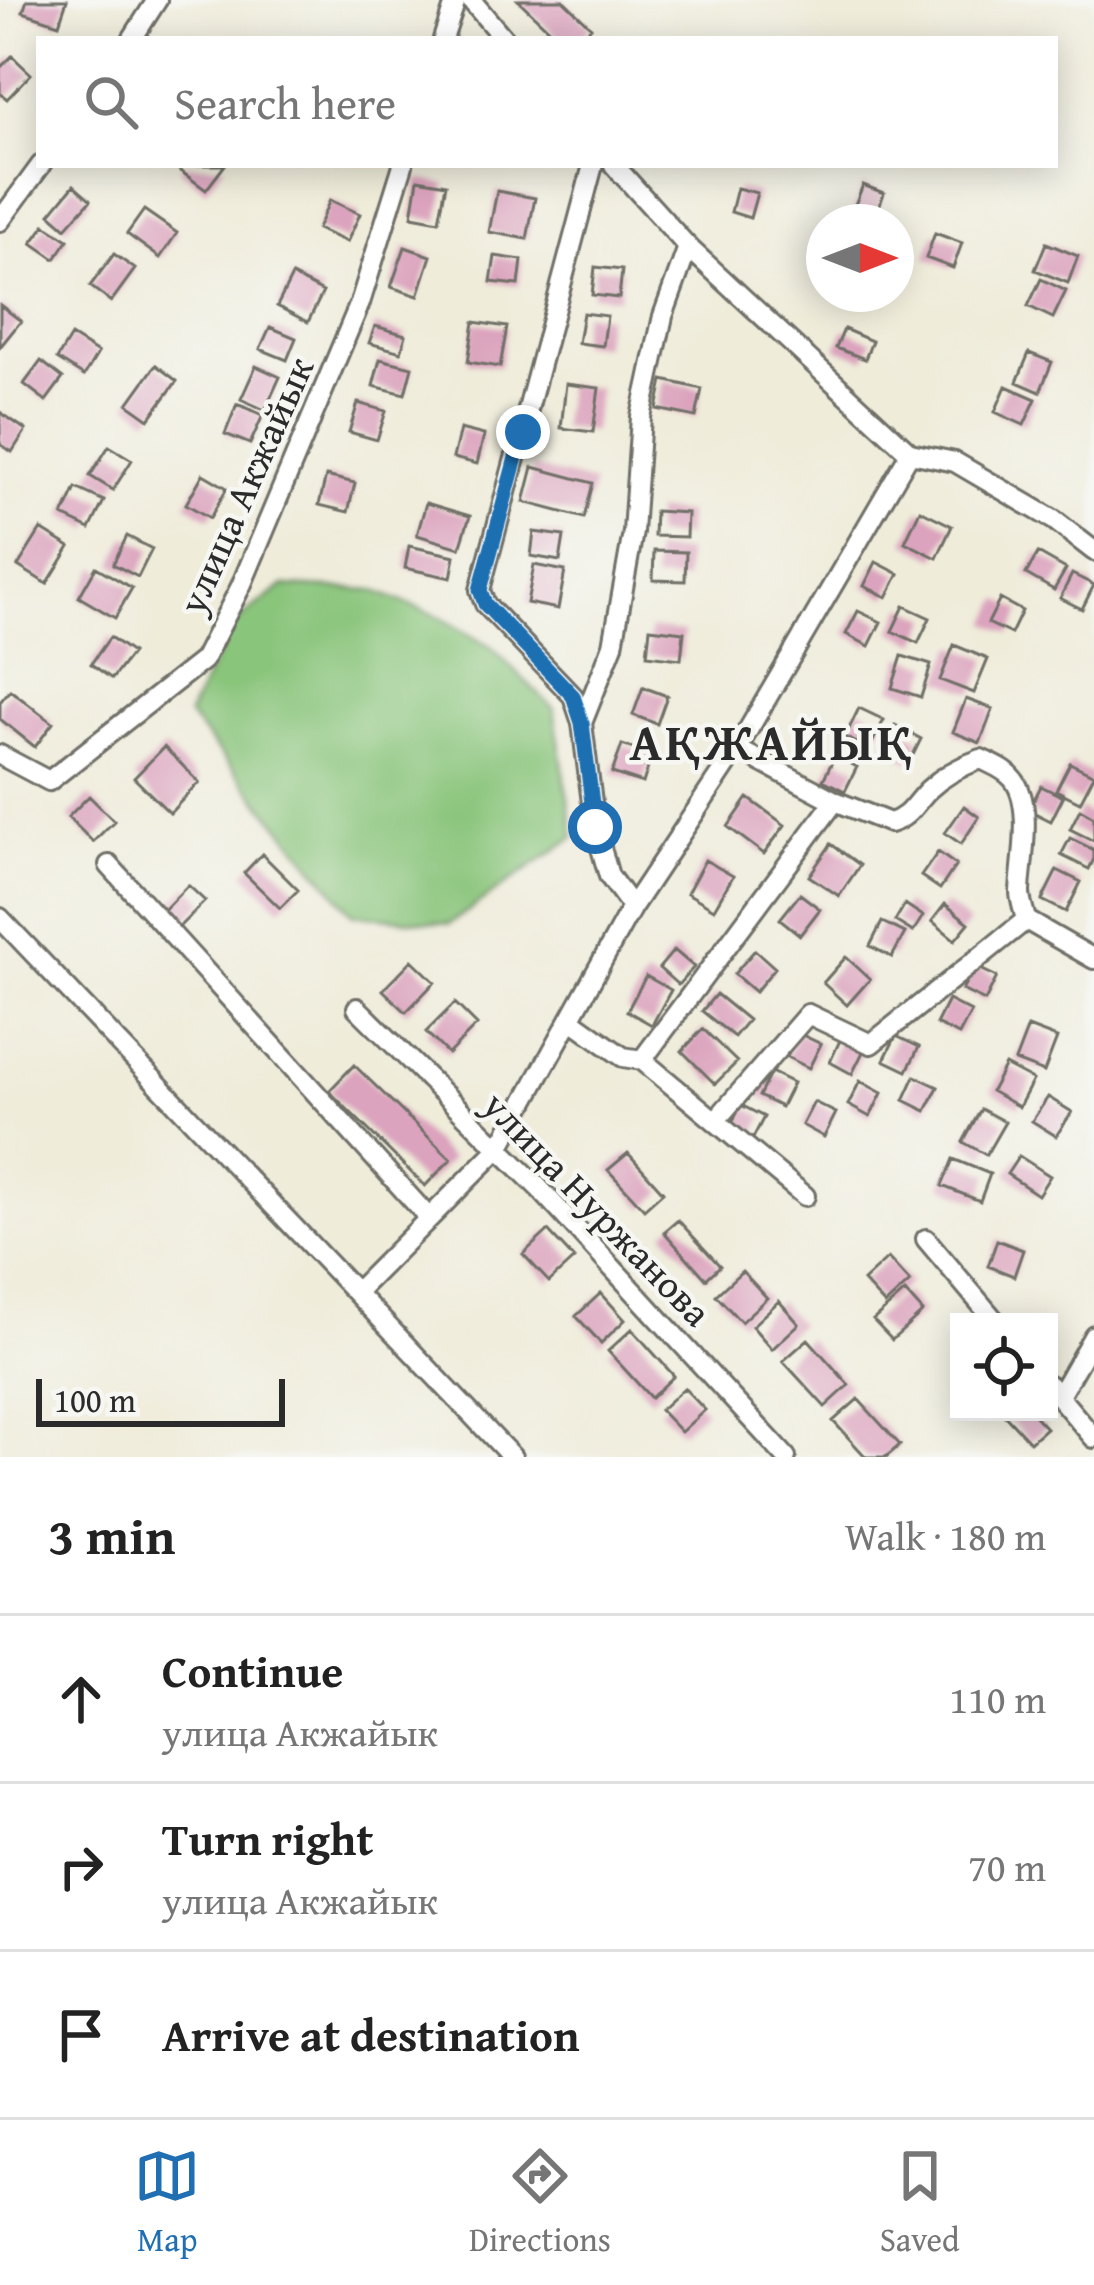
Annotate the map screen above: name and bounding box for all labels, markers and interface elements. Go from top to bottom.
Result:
search box [36,36,1058,168]
icon: search [78,69,144,135]
text: Search here [174,70,396,135]
north arrow [806,204,914,312]
street label: улица Акжайык [162,347,327,624]
route end [496,405,550,459]
district label: АҚЖАЙЫҚ [629,704,915,779]
route start [568,800,622,854]
street label: улица Нуржанова [470,1077,726,1339]
map controls [950,1313,1058,1421]
button: locate [950,1313,1058,1421]
scale bar [36,1373,285,1426]
text: 100 m [54,1376,136,1424]
text: 3 min [48,1498,175,1573]
text: Walk · 180 m [845,1507,1046,1564]
text: Continue [162,1638,343,1703]
icon: ahead [48,1666,114,1732]
text: 110 m [949,1670,1046,1727]
text: улица Акжайык [162,1703,438,1760]
text: Turn right [162,1806,374,1871]
icon: right [48,1834,114,1900]
text: 70 m [968,1838,1046,1895]
text: улица Акжайык [162,1871,438,1928]
icon: arrive [48,2002,114,2068]
text: Arrive at destination [162,2002,580,2067]
tab: Map [134,2143,200,2263]
tab: Directions [469,2143,611,2263]
tab: Saved [880,2143,960,2263]

